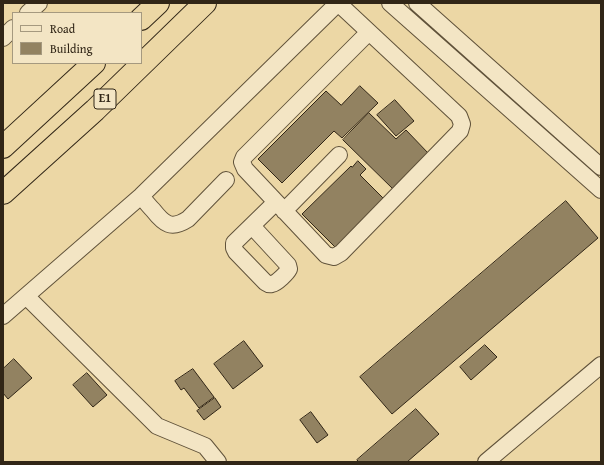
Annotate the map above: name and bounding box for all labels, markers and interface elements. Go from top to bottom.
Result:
legend [12,12,142,64]
text: Road [50,20,75,37]
text: Building [50,40,93,57]
road number: E1 [94,89,116,109]

